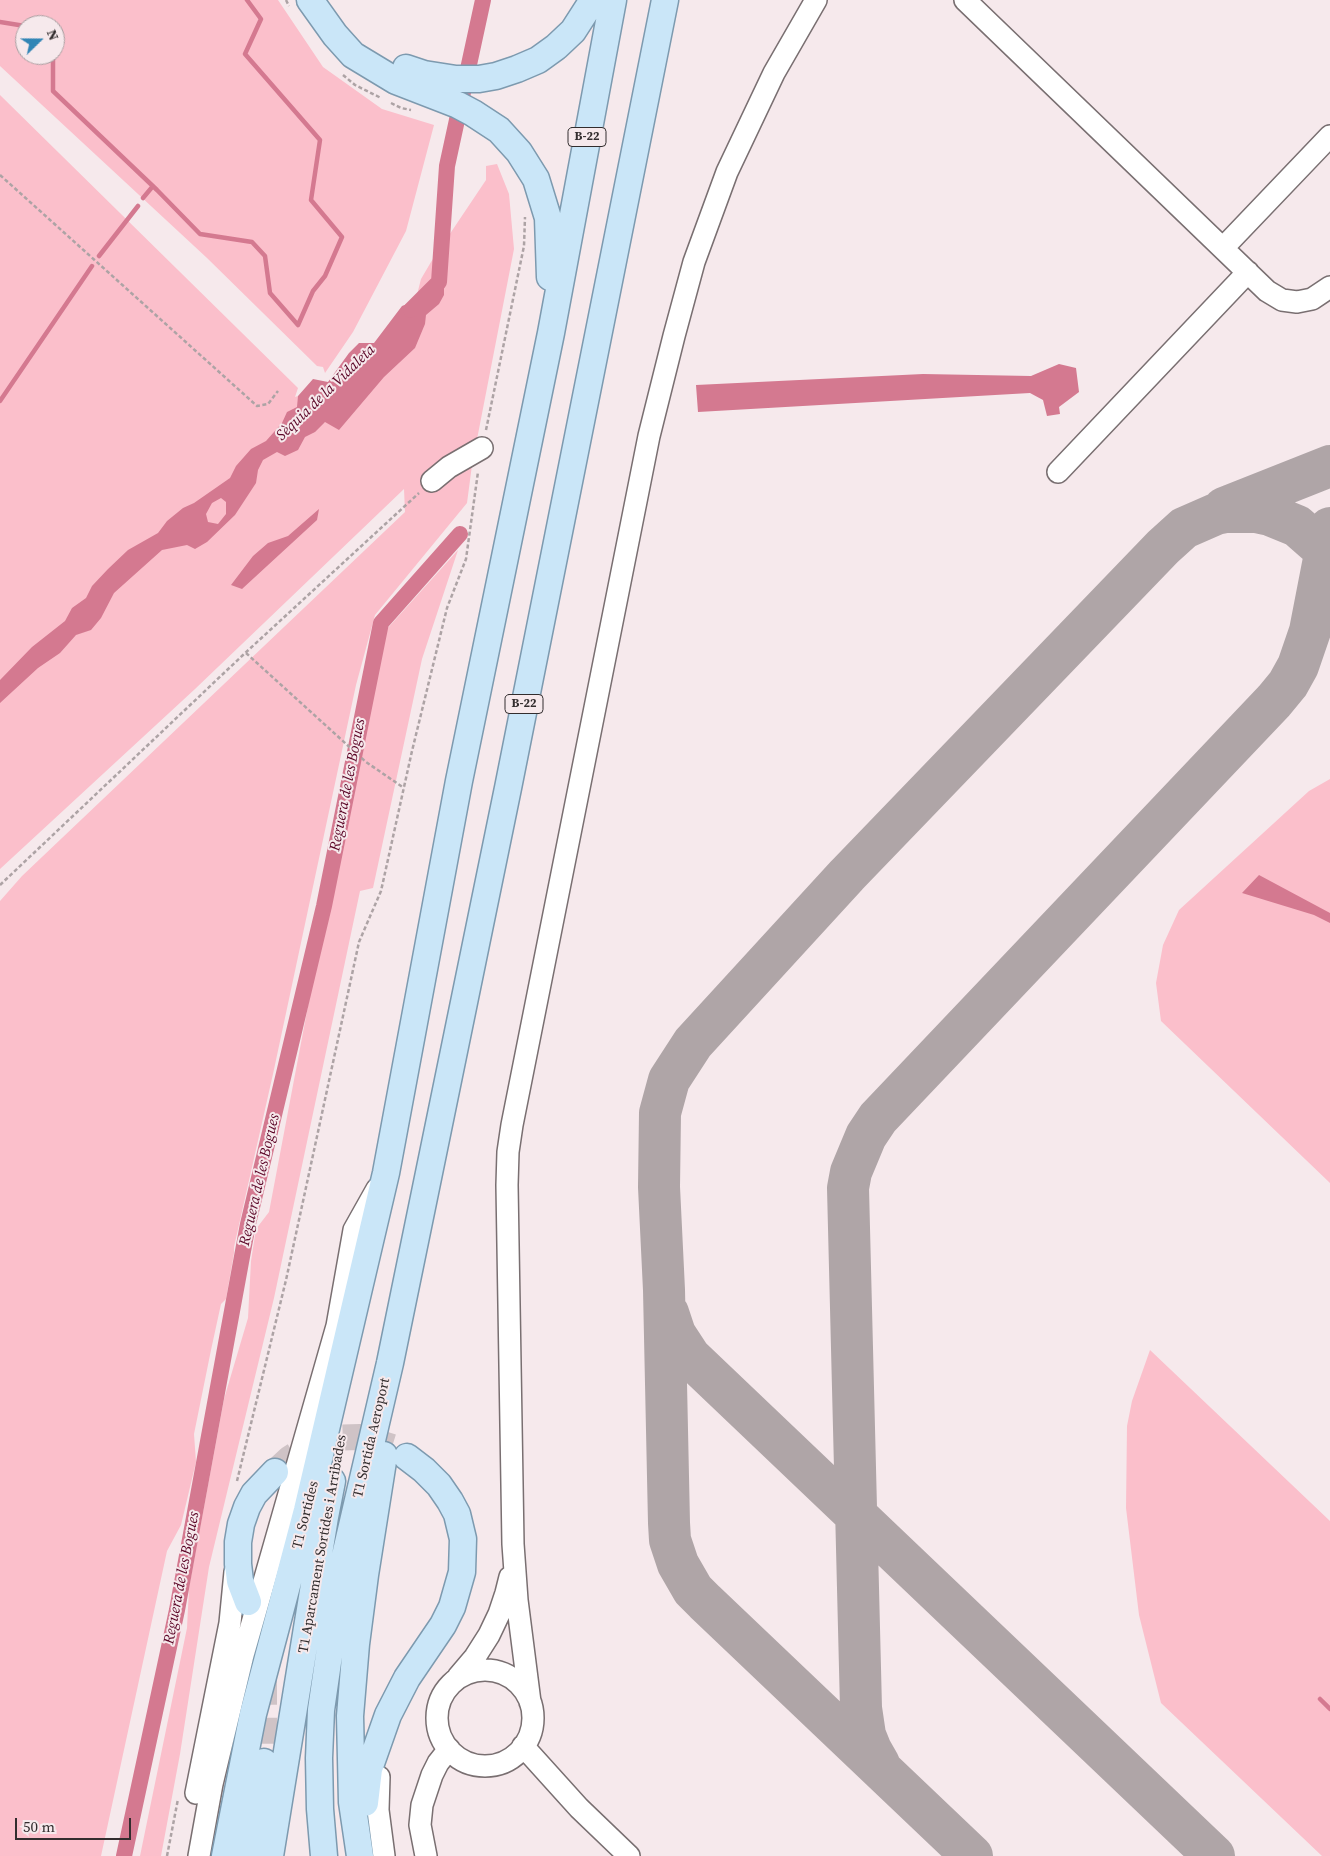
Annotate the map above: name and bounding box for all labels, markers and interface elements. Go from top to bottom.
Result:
north arrow [15,15,65,65]
text: N [42,26,64,43]
road number: B-22 [568,128,606,146]
water label: Sèquia de la Vidaleta [273,341,379,445]
road number: B-22 [505,694,543,714]
water label: Reguera de les Bogues [326,717,370,853]
water label: Reguera de les Bogues [236,1112,284,1248]
street label: T1 Sortida Aeroport [350,1376,394,1500]
street label: T1 Aparcament Sortides i Arribades [295,1433,351,1655]
street label: T1 Sortides [289,1479,323,1551]
water label: Reguera de les Bogues [160,1510,204,1646]
scale bar [18,1808,134,1840]
text: 50 m [23,1816,55,1837]

